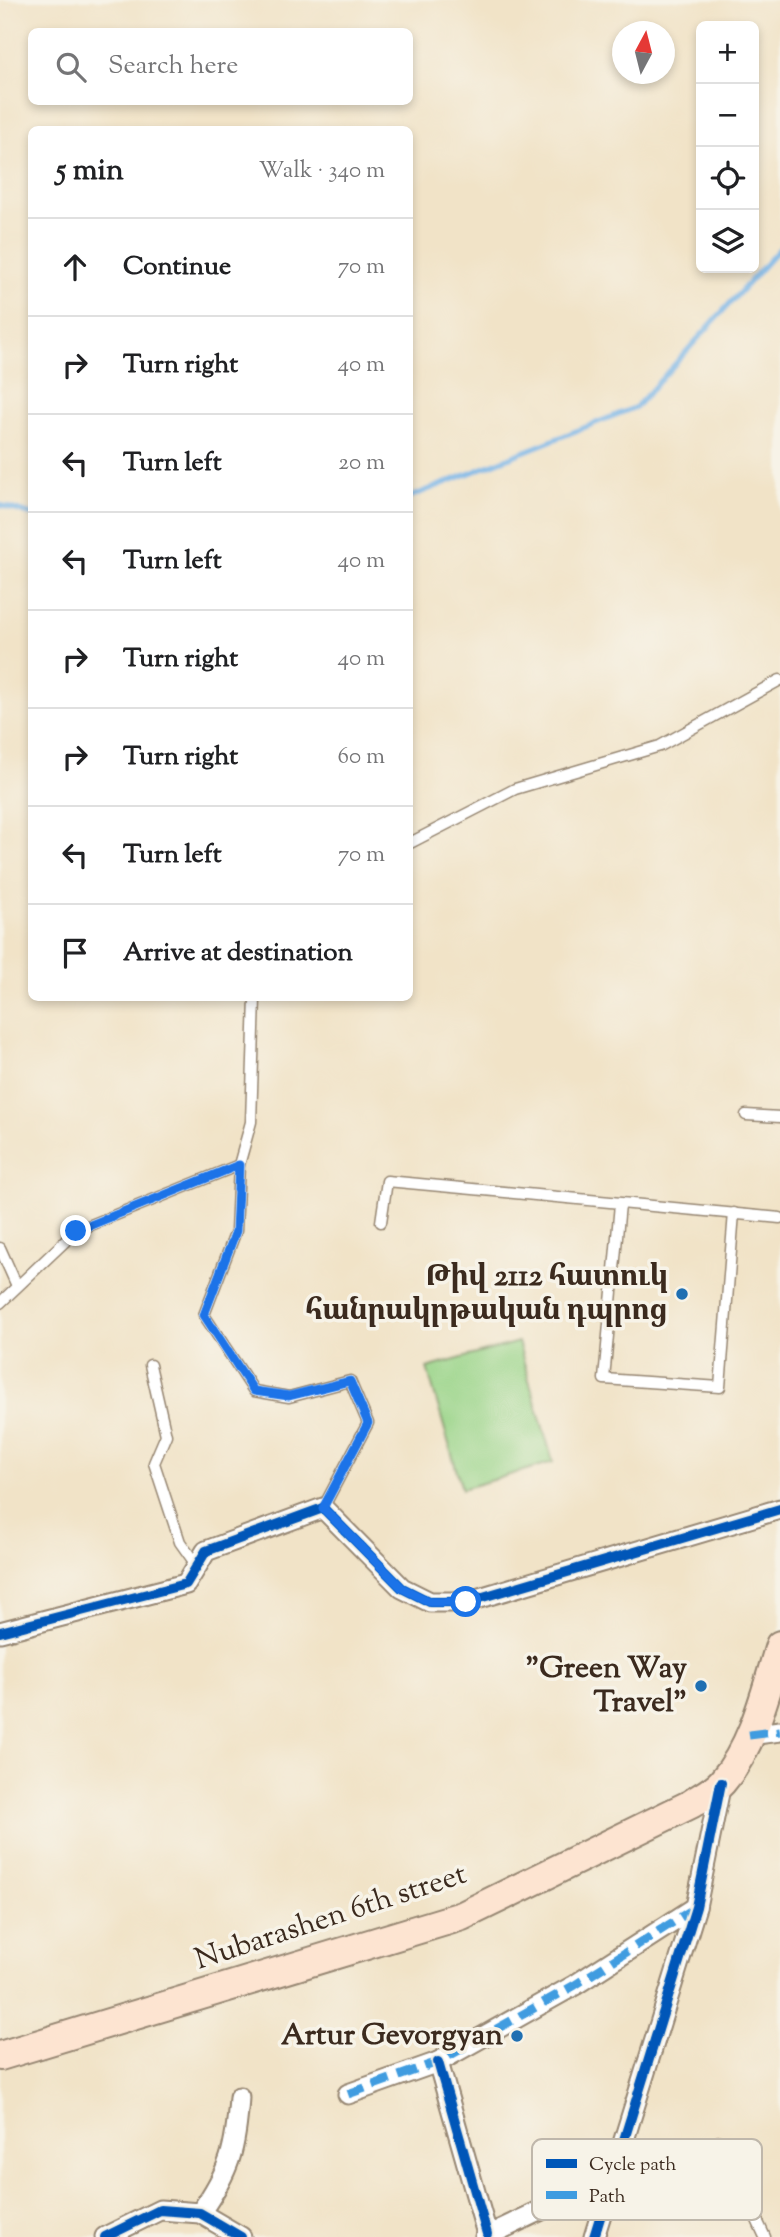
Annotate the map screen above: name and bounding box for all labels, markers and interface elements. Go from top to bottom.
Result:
north arrow [612,21,675,84]
map controls [696,21,759,273]
button: + [696,21,759,84]
search box [28,28,413,105]
icon: search [52,48,90,86]
text: Search here [108,48,238,85]
button: − [696,84,759,147]
button: locate [696,147,759,210]
text: 5 min [56,150,124,193]
text: Walk · 340 m [259,155,385,188]
button: layers [696,210,759,273]
icon: ahead [56,248,94,286]
text: Continue [123,249,231,286]
text: 70 m [338,251,385,284]
icon: right [56,346,94,384]
text: Turn right [123,347,238,384]
text: 40 m [338,349,385,382]
icon: left [56,444,94,482]
text: Turn left [123,445,222,482]
text: 20 m [338,447,385,480]
icon: left [56,542,94,580]
text: Turn left [123,543,222,580]
text: 40 m [338,545,385,578]
icon: right [56,640,94,678]
text: Turn right [123,641,238,678]
text: 40 m [338,643,385,676]
icon: right [56,738,94,776]
text: Turn right [123,739,238,776]
text: 60 m [337,741,385,774]
icon: left [56,836,94,874]
text: Turn left [123,837,222,874]
text: 70 m [338,839,385,872]
icon: arrive [56,934,94,972]
text: Arrive at destination [123,935,353,972]
route end [60,1215,91,1246]
place label: Թիվ 2112 հատուկ հանրակրթական դպրոց [305,1256,668,1333]
marker: Թիվ 2112 հատուկ հանրակրթական դպրոց [674,1286,690,1302]
route start [450,1586,481,1617]
place label: "Green Way Travel" [525,1648,687,1725]
marker: "Green Way Travel" [693,1678,709,1694]
street label: Nubarashen 6th street [190,1854,472,1982]
place label: Artur Gevorgyan [281,2015,503,2058]
marker: Artur Gevorgyan [509,2028,525,2044]
legend [532,2139,762,2220]
text: Cycle path [589,2152,676,2179]
text: Path [589,2184,626,2211]

